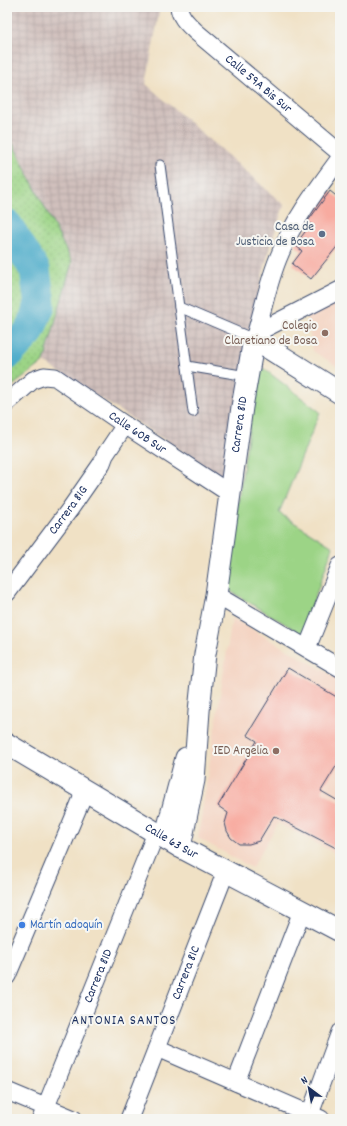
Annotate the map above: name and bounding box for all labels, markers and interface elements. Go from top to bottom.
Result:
street label: Calle 59A Bis Sur [220,50,296,118]
place label: Casa de Justicia de Bosa [236,218,315,252]
marker: Casa de Justicia de Bosa [317,229,327,239]
place label: Colegio Claretiano de Bosa [224,317,318,351]
marker: Colegio Claretiano de Bosa [320,328,330,338]
street label: Carrera 81D [226,395,253,454]
street label: Calle 60B Sur [104,407,170,459]
street label: Carrera 81G [44,482,93,539]
place label: IED Argelia [213,742,269,761]
marker: IED Argelia [271,746,281,756]
street label: Calle 63 Sur [141,819,201,864]
place label: Martín adoquín [30,916,102,935]
marker: Martín adoquín [17,920,27,930]
street label: Carrera 81C [167,943,206,1002]
street label: Carrera 81D [79,946,118,1006]
district label: ANTONIA SANTOS [72,1011,176,1031]
north arrow [289,1068,329,1108]
text: N [298,1073,312,1089]

